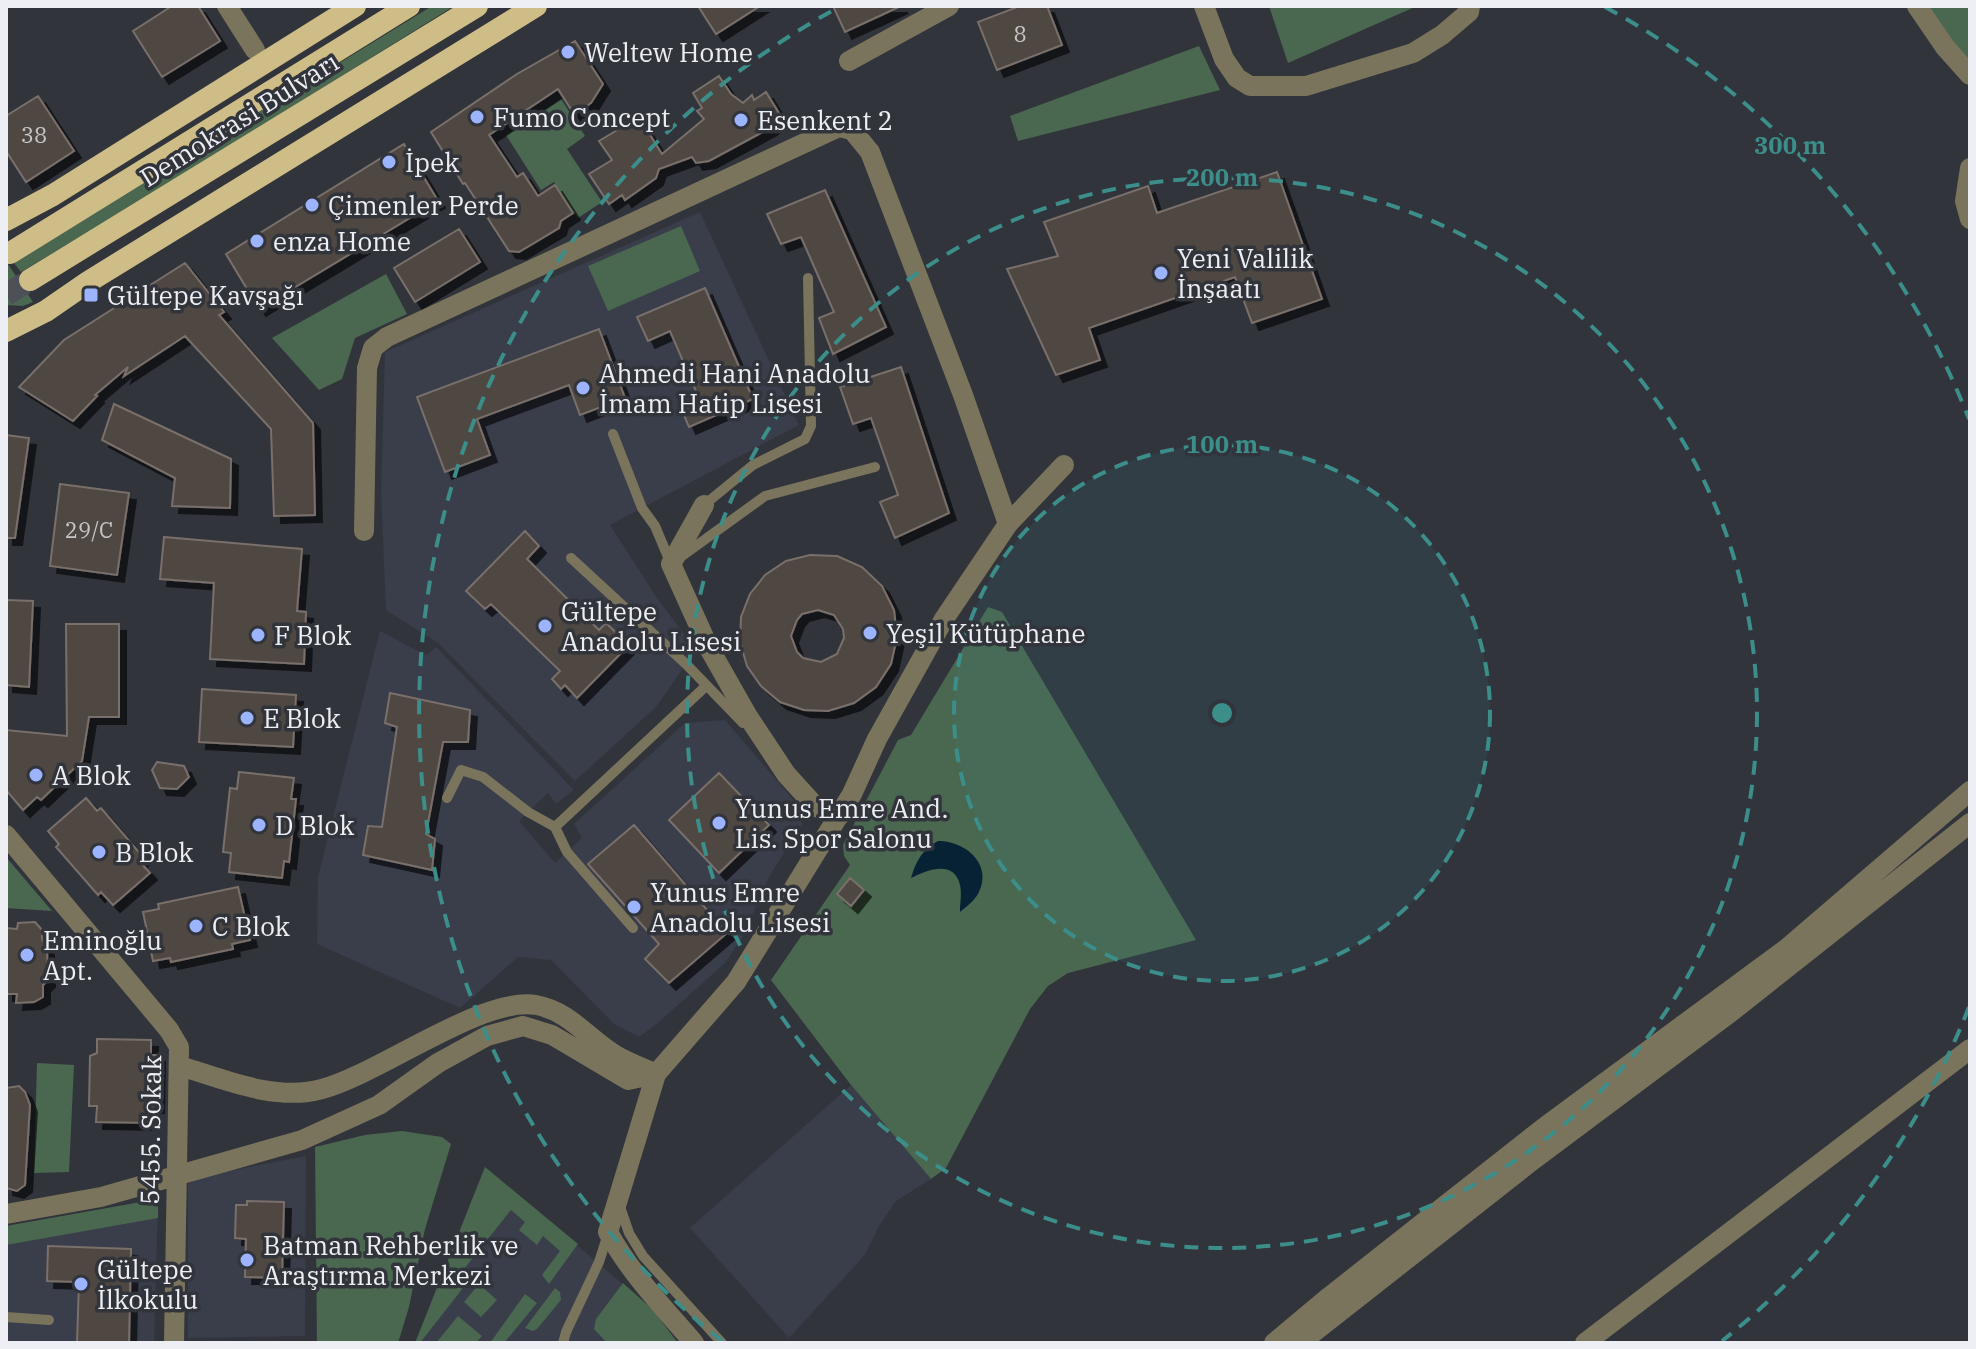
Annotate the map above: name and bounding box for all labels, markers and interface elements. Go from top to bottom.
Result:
house number: 8 [1013,19,1027,48]
place label: Weltew Home [584,35,753,69]
marker: Weltew Home [559,43,577,61]
street label: Demokrasi Bulvarı [133,44,345,194]
place label: Fumo Concept [493,100,670,134]
place label: Esenkent 2 [757,103,893,137]
marker: Fumo Concept [468,108,486,126]
marker: Esenkent 2 [732,111,750,129]
house number: 38 [21,120,47,149]
text: 300 m [1754,129,1826,161]
place label: İpek [405,145,459,179]
marker: İpek [380,153,398,171]
text: 200 m [1186,161,1258,193]
place label: Çimenler Perde [328,188,519,222]
marker: Çimenler Perde [303,196,321,214]
place label: enza Home [273,224,411,258]
marker: enza Home [248,232,266,250]
place label: Yeni Valilik İnşaatı [1177,241,1313,305]
marker: Yeni Valilik İnşaatı [1152,264,1170,282]
place label: Gültepe Kavşağı [107,278,304,312]
marker: Gültepe Kavşağı [82,286,100,304]
place label: Ahmedi Hani Anadolu İmam Hatip Lisesi [599,356,870,420]
marker: Ahmedi Hani Anadolu İmam Hatip Lisesi [574,379,592,397]
text: 100 m [1186,428,1258,460]
house number: 29/C [65,515,113,544]
place label: Gültepe Anadolu Lisesi [561,594,741,658]
place label: Yeşil Kütüphane [886,616,1085,650]
marker: Gültepe Anadolu Lisesi [536,617,554,635]
place label: F Blok [274,618,351,652]
marker: Yeşil Kütüphane [861,624,879,642]
marker: F Blok [249,626,267,644]
centre of rings [1208,699,1236,727]
place label: E Blok [263,701,341,735]
marker: E Blok [238,709,256,727]
place label: A Blok [52,758,131,792]
marker: A Blok [27,766,45,784]
place label: Yunus Emre And. Lis. Spor Salonu [735,791,948,855]
place label: D Blok [275,808,354,842]
marker: Yunus Emre And. Lis. Spor Salonu [710,814,728,832]
marker: D Blok [250,816,268,834]
place label: B Blok [115,835,194,869]
marker: B Blok [90,843,108,861]
place label: Yunus Emre Anadolu Lisesi [650,875,830,939]
marker: Yunus Emre Anadolu Lisesi [625,898,643,916]
place label: C Blok [212,909,290,943]
marker: C Blok [187,917,205,935]
place label: Eminoğlu Apt. [43,923,162,987]
marker: Eminoğlu Apt. [18,946,36,964]
street label: 5455. Sokak [132,1055,168,1205]
place label: Batman Rehberlik ve Araştırma Merkezi [263,1228,518,1292]
marker: Batman Rehberlik ve Araştırma Merkezi [238,1251,256,1269]
place label: Gültepe İlkokulu [97,1252,198,1316]
marker: Gültepe İlkokulu [72,1275,90,1293]

